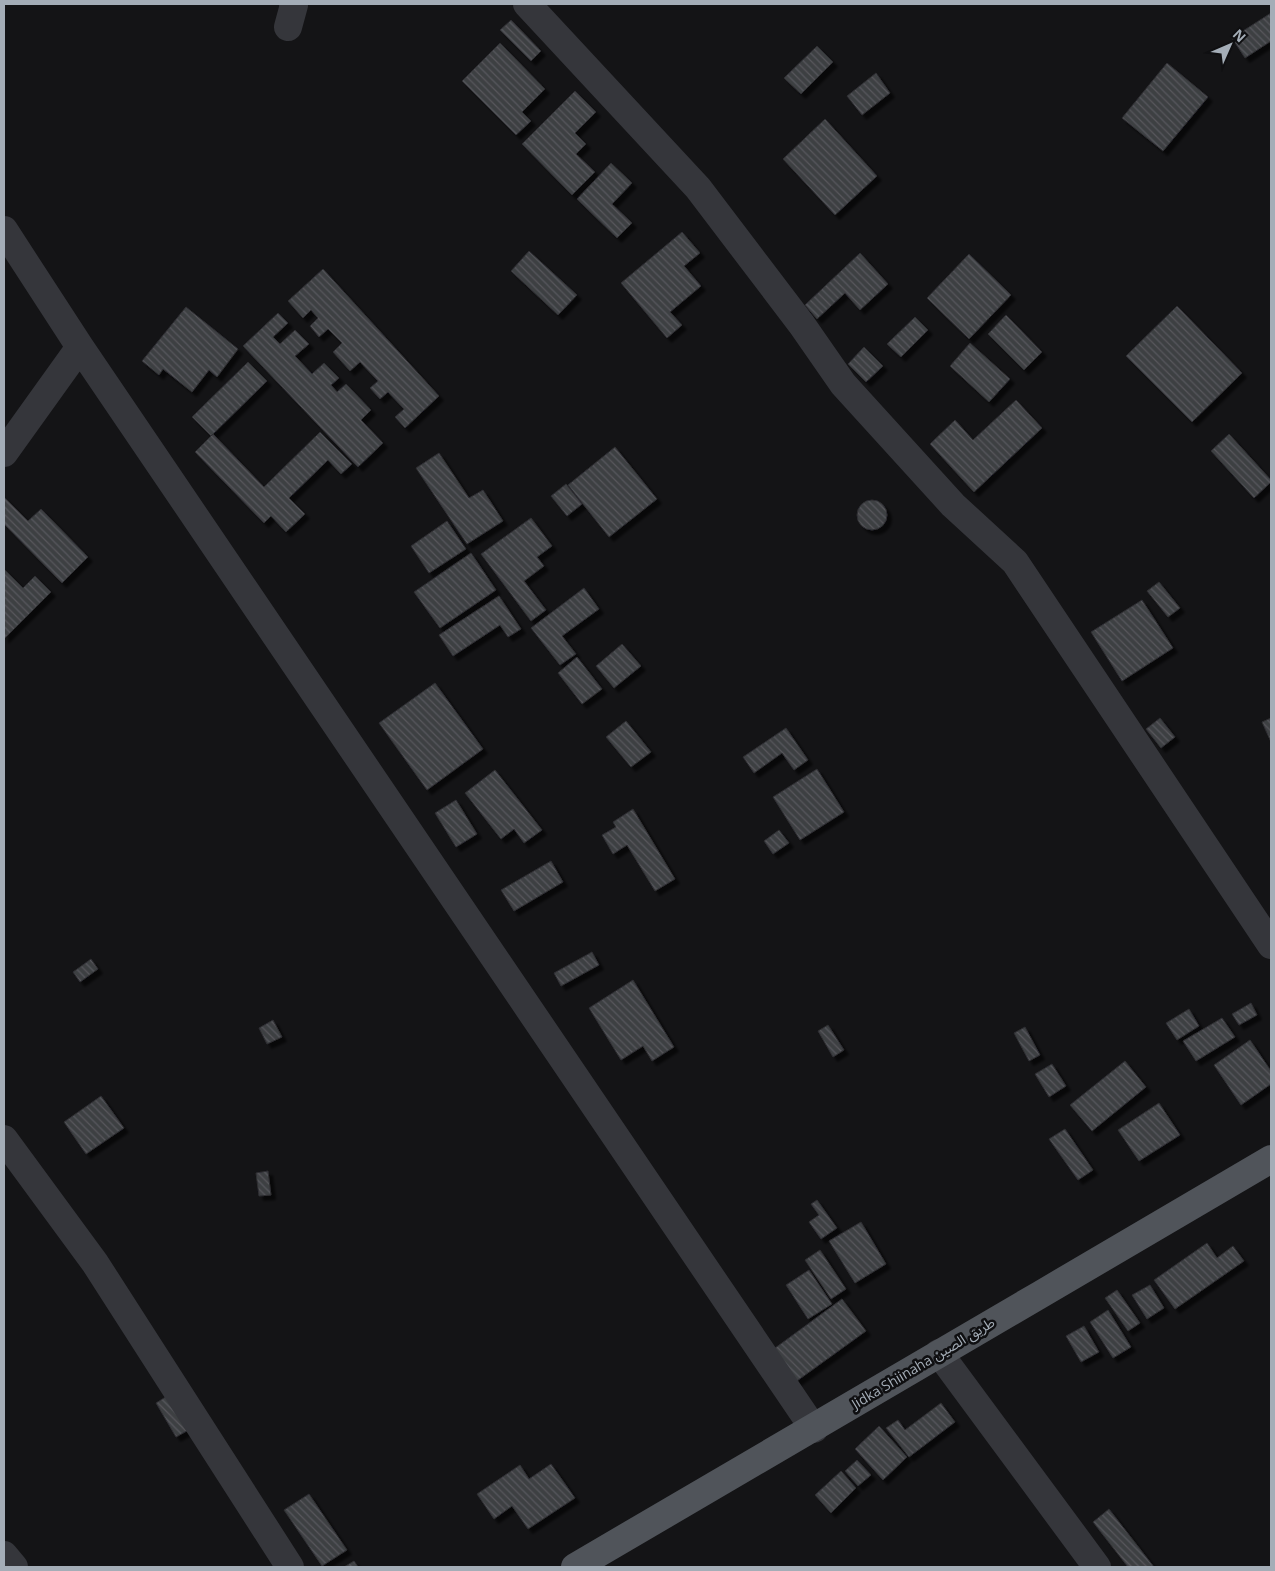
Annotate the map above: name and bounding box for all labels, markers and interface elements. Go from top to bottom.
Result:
north arrow [1205,20,1255,70]
text: N [1229,25,1250,46]
street label: Jidka Shiinaha طريق الصين [846,1312,998,1415]

